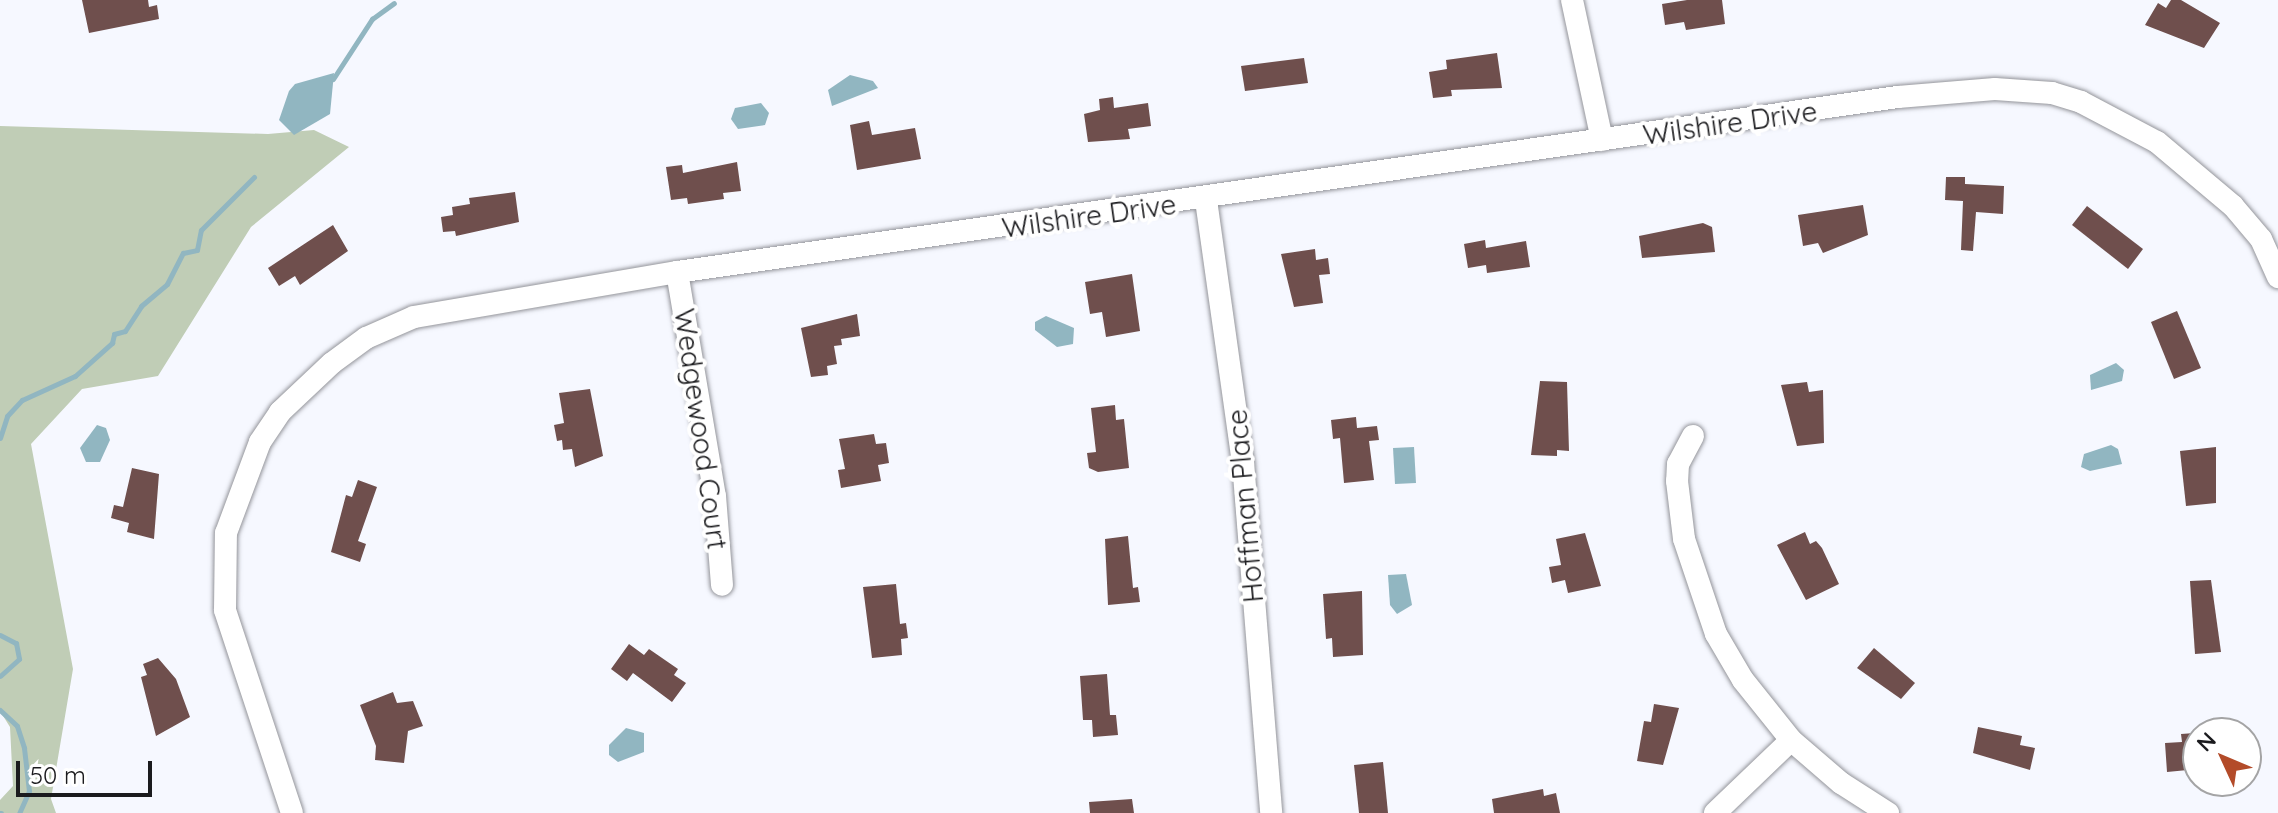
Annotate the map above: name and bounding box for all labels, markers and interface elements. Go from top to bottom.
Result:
street label: Wilshire Drive [1641,94,1819,152]
street label: Wilshire Drive [1000,187,1178,245]
street label: Wedgewood Court [667,306,735,552]
street label: Hoffman Place [1220,408,1270,604]
north arrow [2182,717,2262,797]
text: N [2190,726,2222,757]
scale bar [20,745,156,795]
text: 50 m [30,760,86,790]

